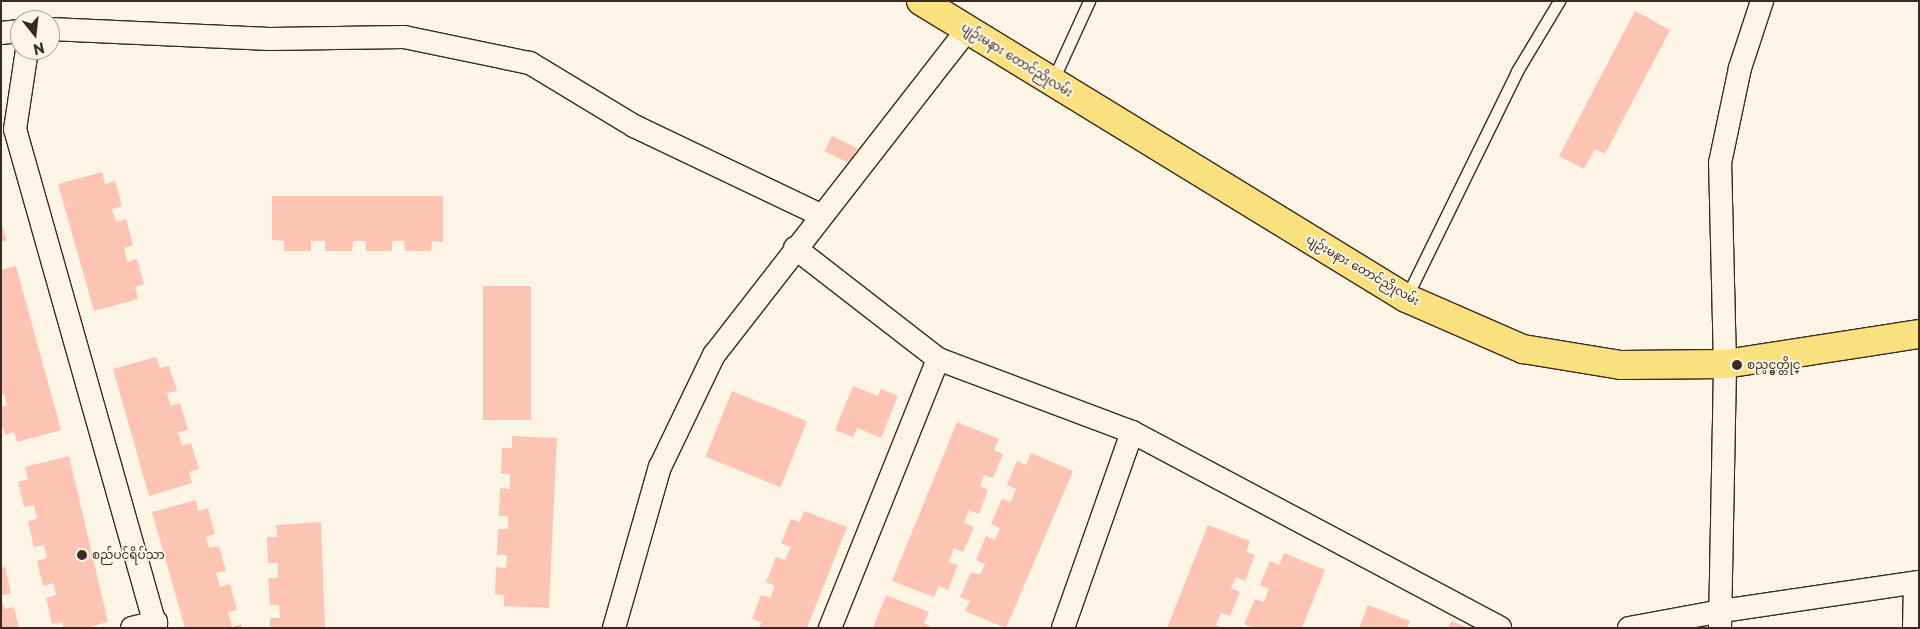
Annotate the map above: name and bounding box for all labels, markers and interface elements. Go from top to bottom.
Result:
north arrow [10,10,60,60]
street label: ပျဉ်းမနား တောင်ညိုလမ်း [959,20,1075,100]
text: N [31,37,47,61]
street label: ပျဉ်းမနား တောင်ညိုလမ်း [1304,232,1422,308]
place label: စည္ပင္မွတ္တိုင္ [1747,358,1801,372]
marker: စည္ပင္မွတ္တိုင္ [1731,359,1743,371]
place label: စည်ပင်ရိပ်သာ [92,548,165,562]
marker: စည်ပင်ရိပ်သာ [76,549,88,561]

